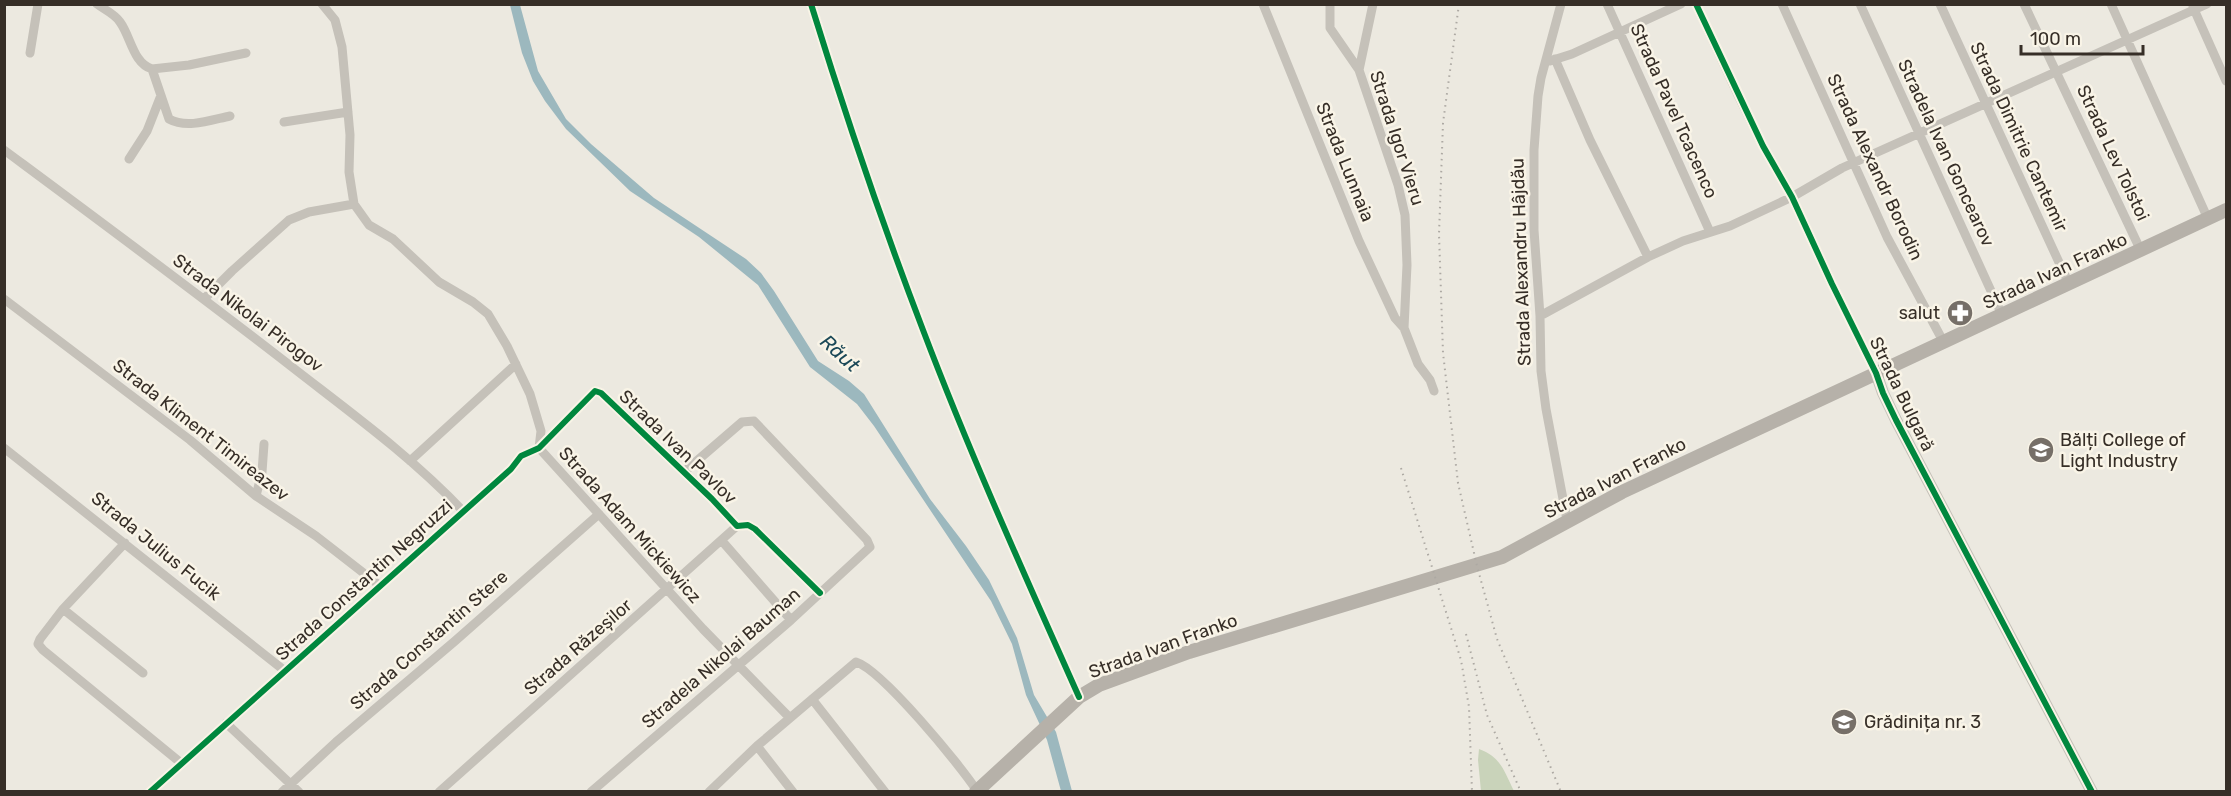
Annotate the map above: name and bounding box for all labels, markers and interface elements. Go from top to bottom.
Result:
scale bar [2021,18,2142,56]
street label: Strada Pavel Tcacenco [1626,20,1722,202]
text: 100 m [2030,28,2081,50]
street label: Strada Dimitrie Cantemir [1965,39,2073,235]
street label: Stradela Ivan Goncearov [1893,56,1999,250]
street label: Strada Igor Vieru [1365,68,1429,208]
street label: Strada Alexandr Borodin [1822,70,1928,264]
street label: Strada Lev Tolstoi [2072,82,2154,224]
street label: Strada Lunnaia [1311,99,1379,225]
street label: Strada Alexandru Hâjdău [1506,158,1536,366]
street label: Strada Ivan Franko [1979,228,2131,314]
street label: Strada Nikolai Pirogov [168,249,328,377]
pharmacy icon: salut [1945,298,1975,328]
place label: salut [1899,302,1940,324]
water label: Răut [815,329,865,377]
street label: Strada Bulgară [1865,333,1939,455]
street label: Strada Kliment Timireazev [108,354,294,506]
street label: Strada Ivan Pavlov [615,385,741,509]
place label: Bălți College of Light Industry [2060,429,2186,472]
street label: Strada Ivan Franko [1540,433,1690,523]
school or university icon: Bălți College of Light Industry [2026,435,2056,465]
street label: Strada Adam Mickiewicz [554,442,706,608]
street label: Strada Julius Fucik [87,487,226,605]
street label: Strada Constantin Negruzzi [271,495,457,665]
street label: Strada Constantin Stere [346,565,512,715]
street label: Stradela Nikolai Bauman [637,583,805,733]
street label: Strada Răzeșilor [520,594,637,700]
street label: Strada Ivan Franko [1086,609,1240,683]
school or university icon: Grădinița nr. 3 [1829,707,1859,737]
place label: Grădinița nr. 3 [1864,711,1981,733]

